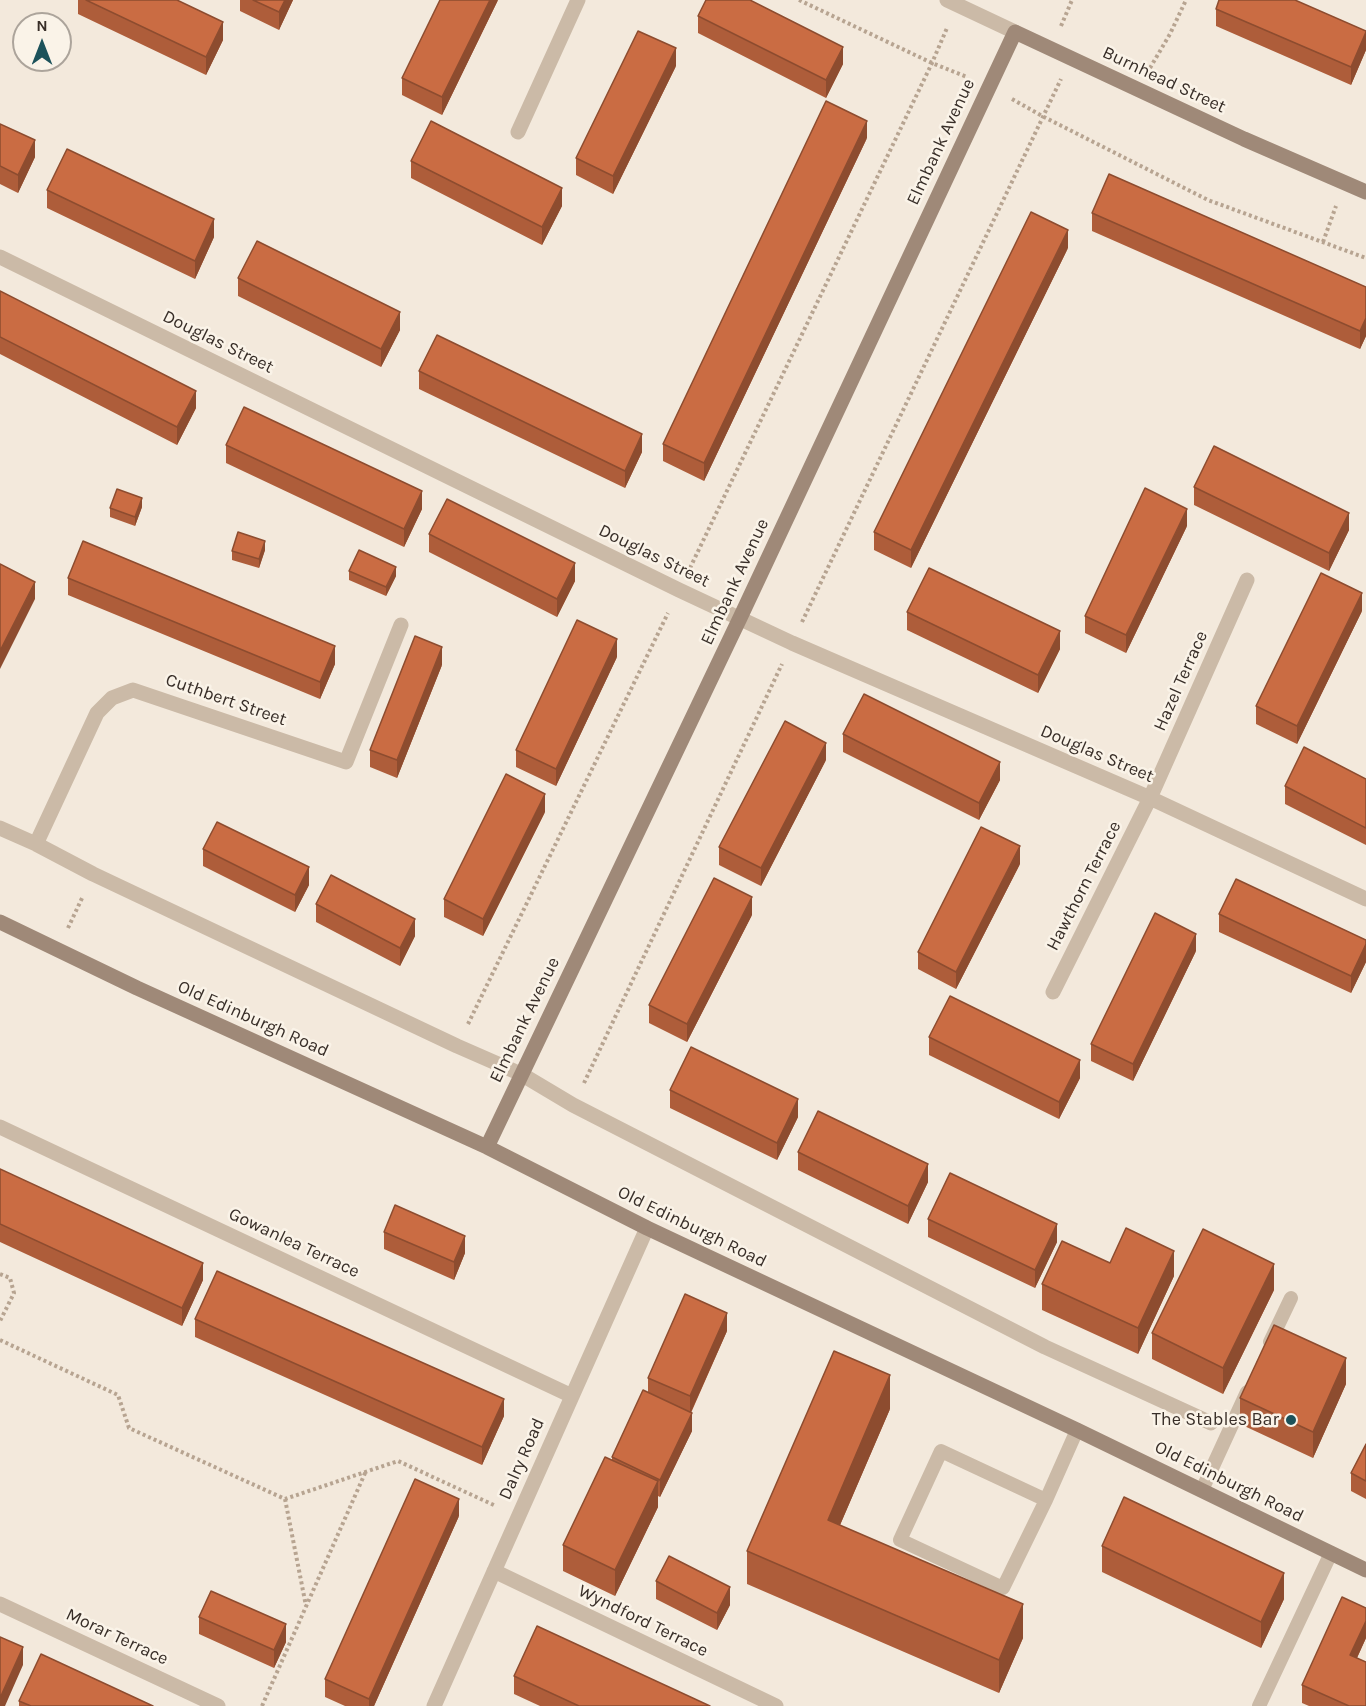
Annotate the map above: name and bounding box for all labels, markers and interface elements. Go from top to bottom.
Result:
north arrow [12,12,72,72]
text: N [36,16,48,35]
street label: Burnhead Street [1099,42,1229,118]
street label: Elmbank Avenue [902,75,980,209]
street label: Douglas Street [159,306,277,378]
street label: Elmbank Avenue [696,515,774,649]
street label: Douglas Street [595,520,713,592]
street label: Hazel Terrace [1149,628,1213,734]
street label: Cuthbert Street [163,669,289,731]
street label: Douglas Street [1037,720,1157,788]
street label: Hawthorn Terrace [1042,818,1126,954]
street label: Elmbank Avenue [485,954,565,1086]
street label: Old Edinburgh Road [174,976,332,1062]
street label: Old Edinburgh Road [614,1182,770,1272]
street label: Gowanlea Terrace [225,1203,363,1283]
place label: The Stables Bar [1152,1409,1279,1431]
marker: The Stables Bar [1284,1413,1298,1427]
street label: Dalry Road [494,1415,550,1503]
street label: Old Edinburgh Road [1151,1437,1307,1527]
street label: Wyndford Terrace [575,1580,711,1662]
street label: Morar Terrace [62,1604,172,1670]

